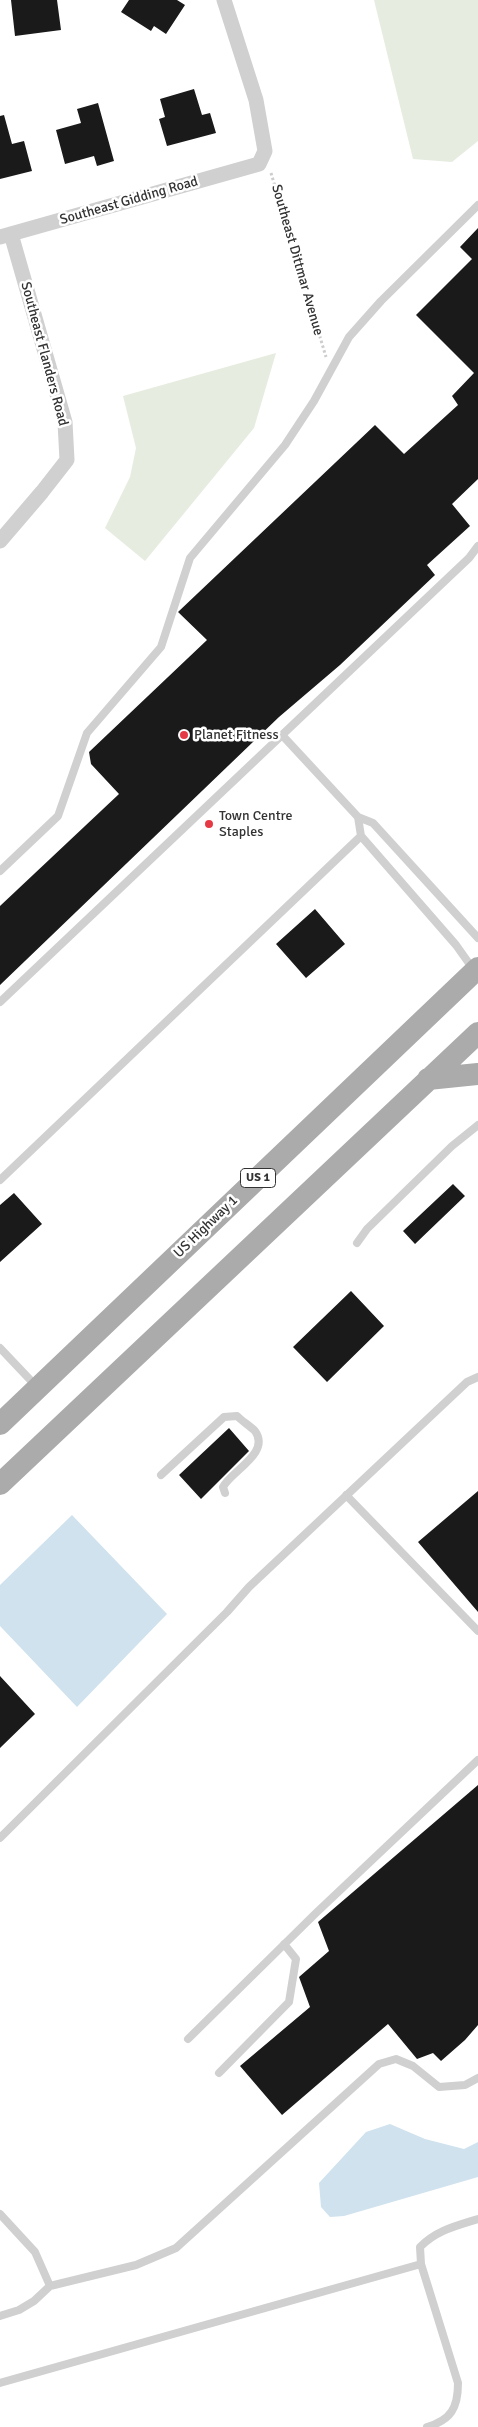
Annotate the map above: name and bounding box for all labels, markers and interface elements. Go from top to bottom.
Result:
street label: Southeast Gidding Road [58,173,200,229]
street label: Southeast Dittmar Avenue [267,183,327,337]
street label: Southeast Flanders Road [17,280,71,428]
place label: Planet Fitness [194,727,279,743]
marker: Planet Fitness [178,729,190,741]
place label: Town Centre Staples [219,808,292,840]
marker: Town Centre Staples [203,818,215,830]
road number: US 1 [240,1168,276,1188]
street label: US Highway 1 [171,1192,241,1262]

